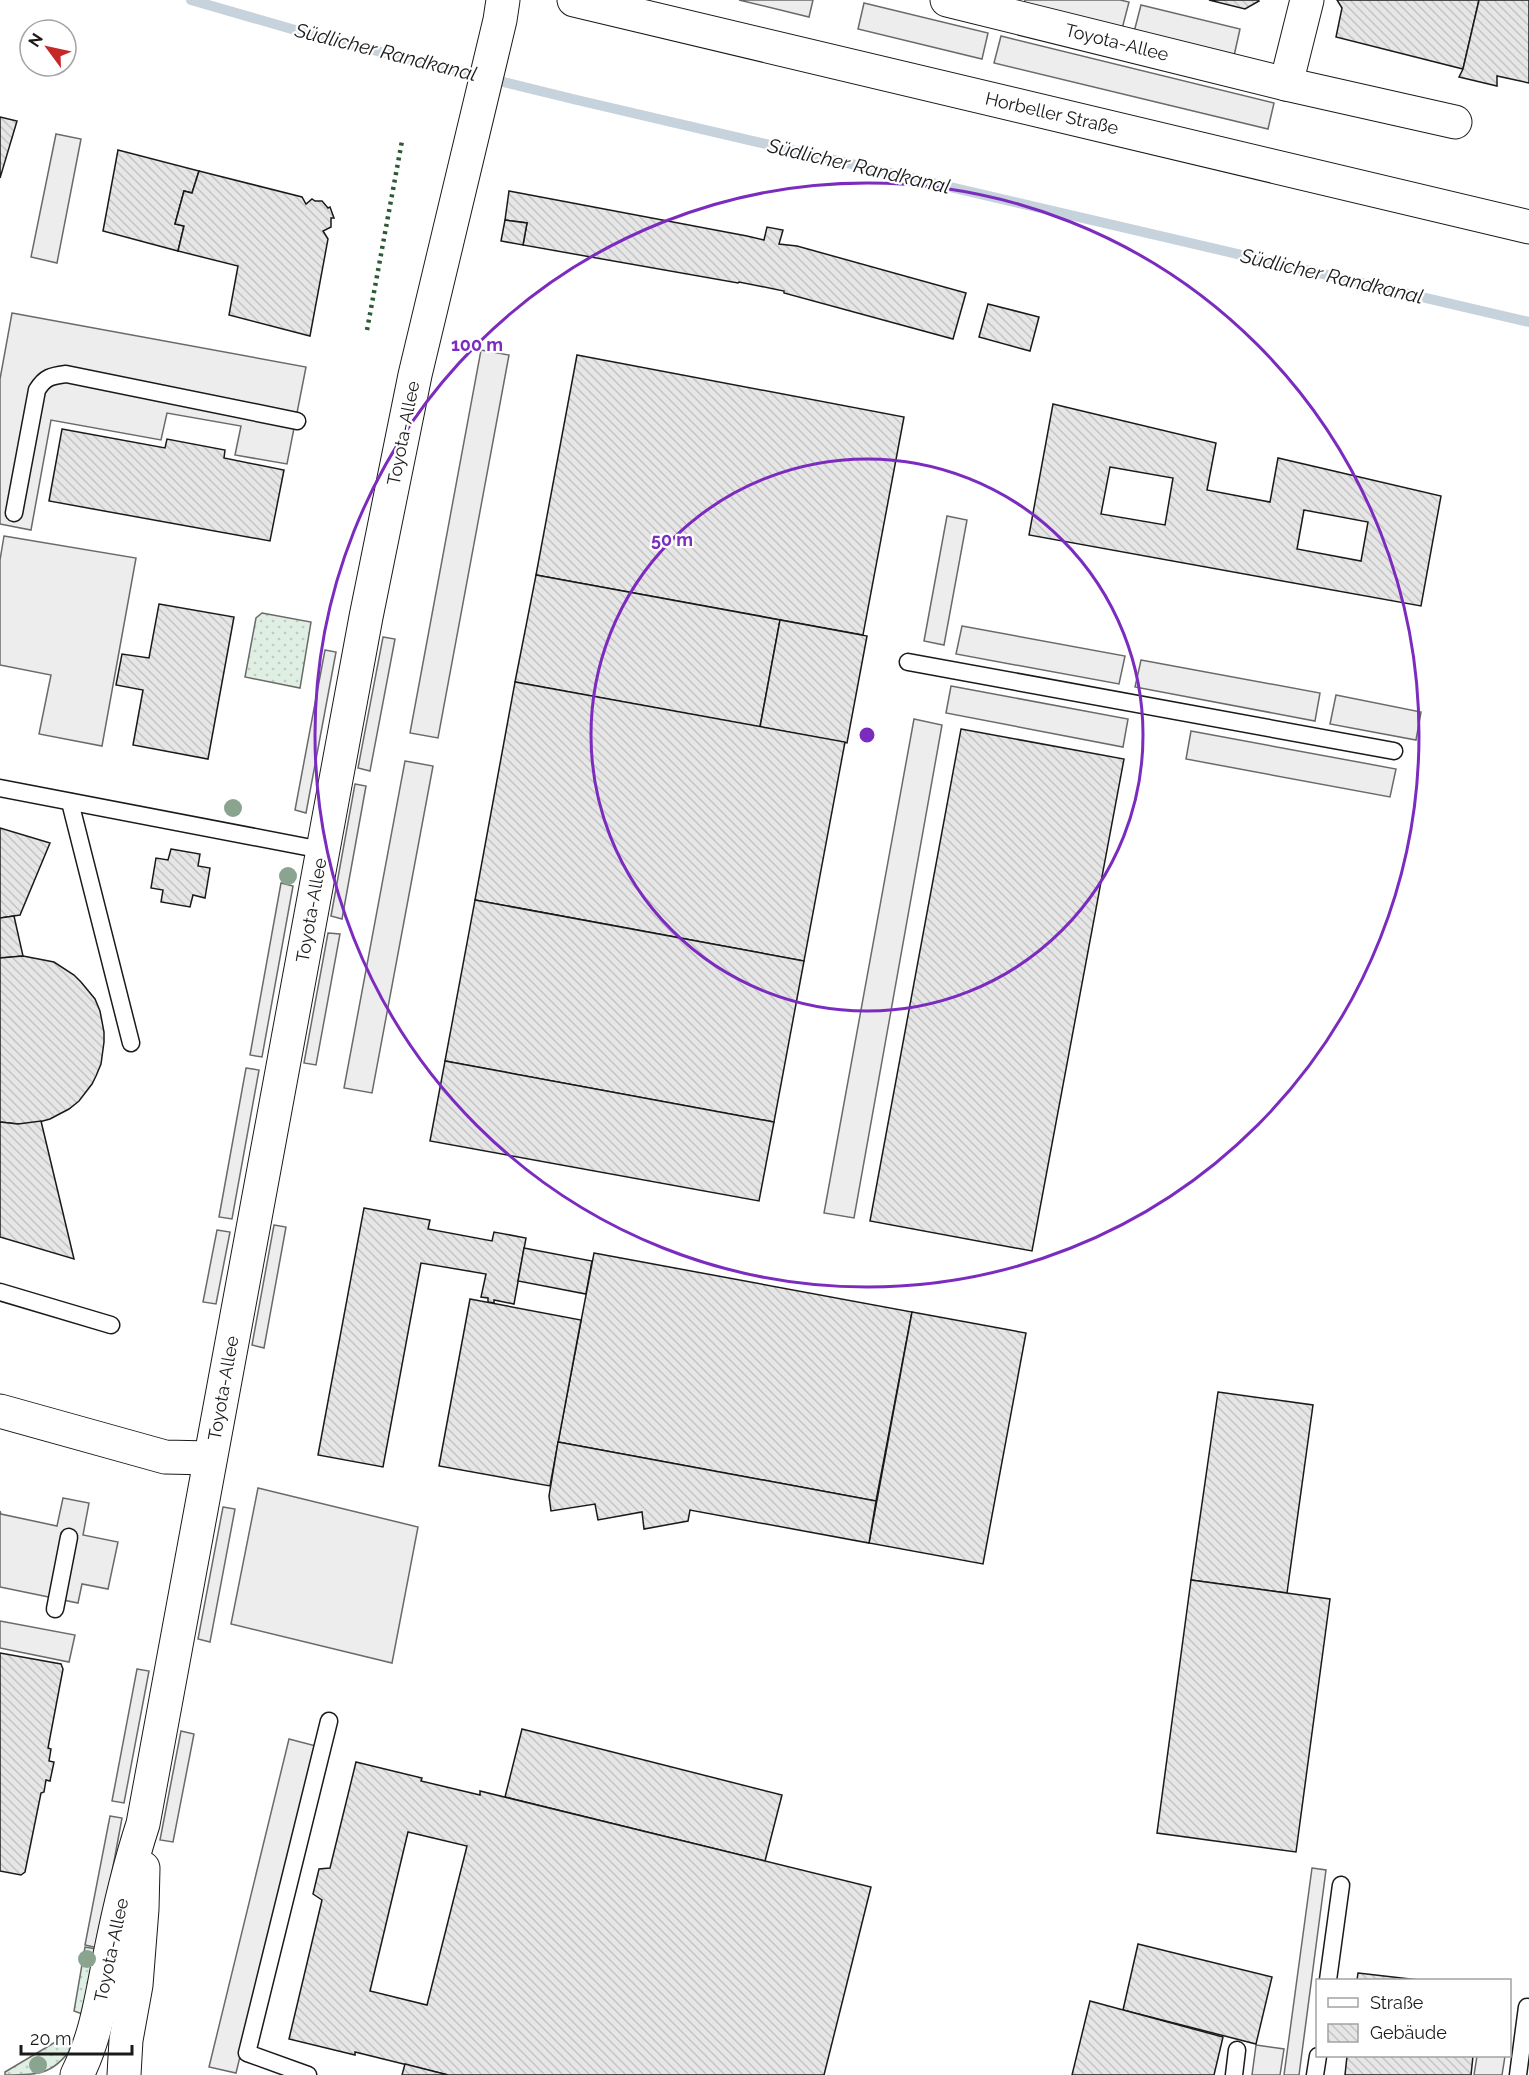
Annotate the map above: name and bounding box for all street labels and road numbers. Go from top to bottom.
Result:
street label: Toyota-Allee [1063,19,1171,65]
street label: Horbeller Straße [983,87,1121,139]
street label: Toyota-Allee [383,379,423,487]
street label: Toyota-Allee [291,856,331,964]
street label: Toyota-Allee [203,1334,243,1442]
street label: Toyota-Allee [90,1896,132,2004]

